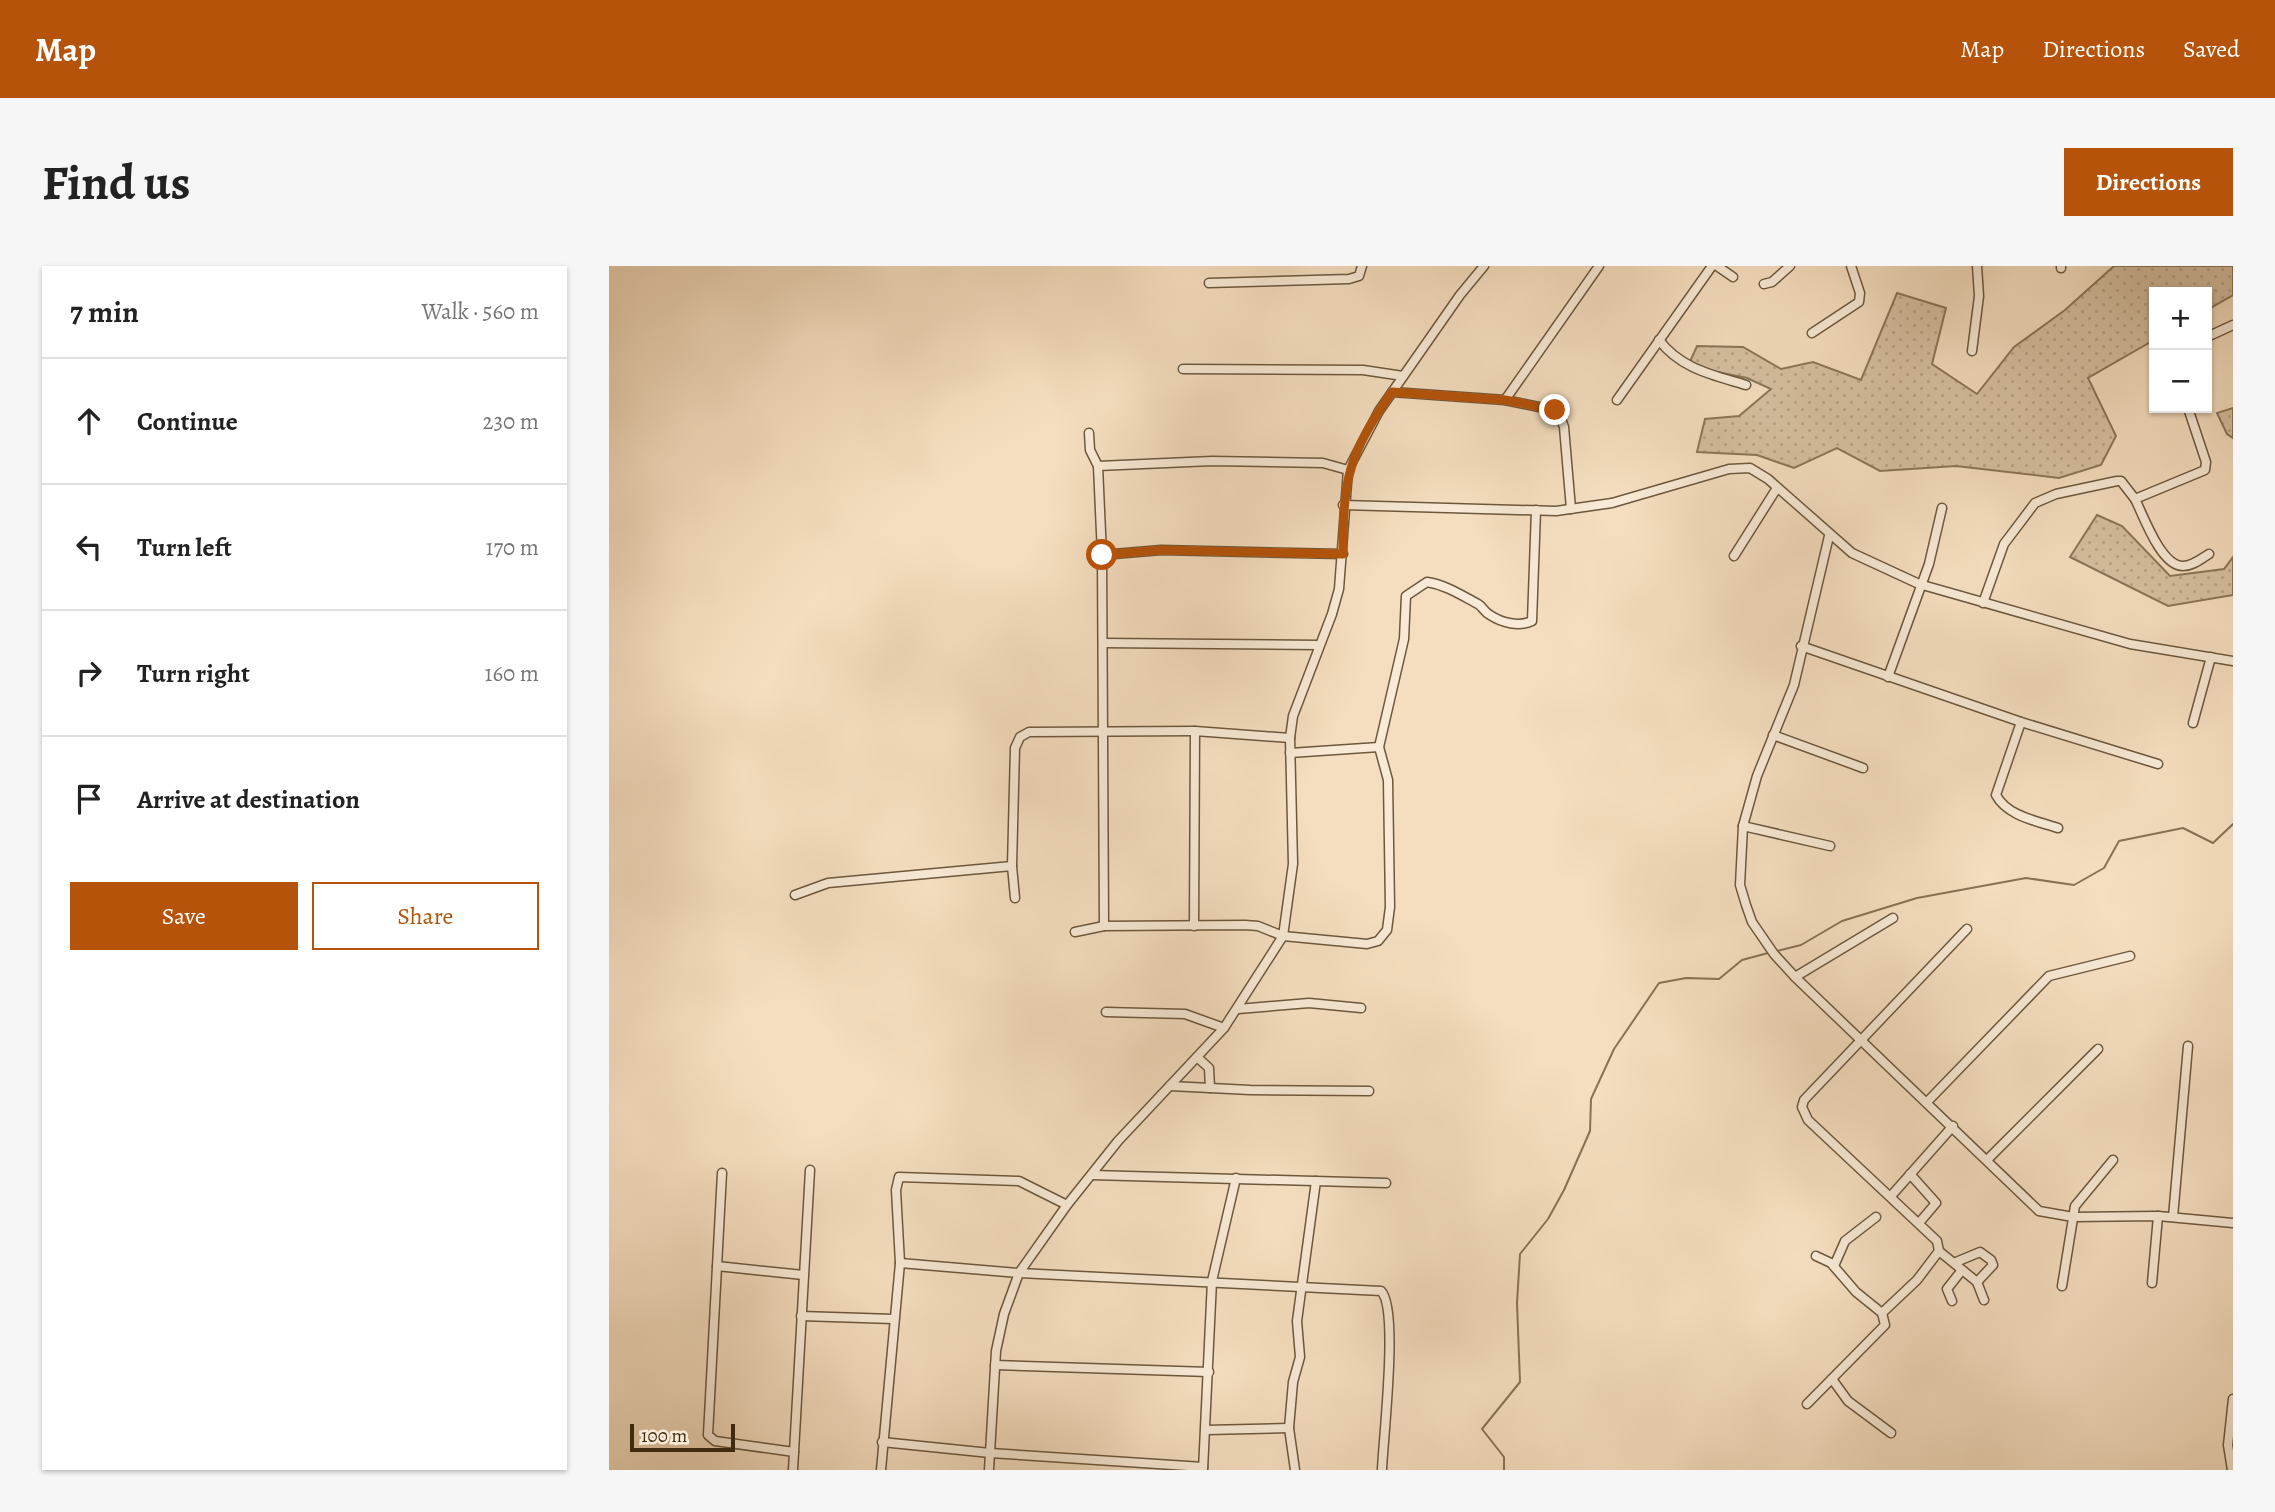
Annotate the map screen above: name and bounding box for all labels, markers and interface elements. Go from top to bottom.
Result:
text: Map [35,27,96,72]
text: Map [1960,33,2004,65]
text: Directions [2042,33,2145,65]
text: Saved [2183,33,2240,65]
button: Directions [2064,148,2233,216]
text: Find us [42,149,190,216]
map controls [2149,287,2212,413]
button: + [2149,287,2212,350]
text: 7 min [70,292,139,332]
text: Walk · 560 m [422,296,539,327]
button: − [2149,350,2212,413]
route end [1539,394,1570,425]
icon: ahead [70,402,108,440]
text: Continue [137,404,238,439]
text: 230 m [483,406,539,437]
icon: left [70,528,108,566]
text: Turn left [137,530,232,565]
text: 170 m [486,532,539,563]
route start [1086,539,1117,570]
icon: right [70,654,108,692]
text: Turn right [137,656,250,691]
text: 160 m [485,658,539,689]
icon: arrive [70,780,108,818]
text: Arrive at destination [137,782,360,817]
button: Save [70,882,298,950]
button: Share [312,882,539,950]
scale bar [630,1421,735,1453]
text: 100 m [641,1423,687,1449]

